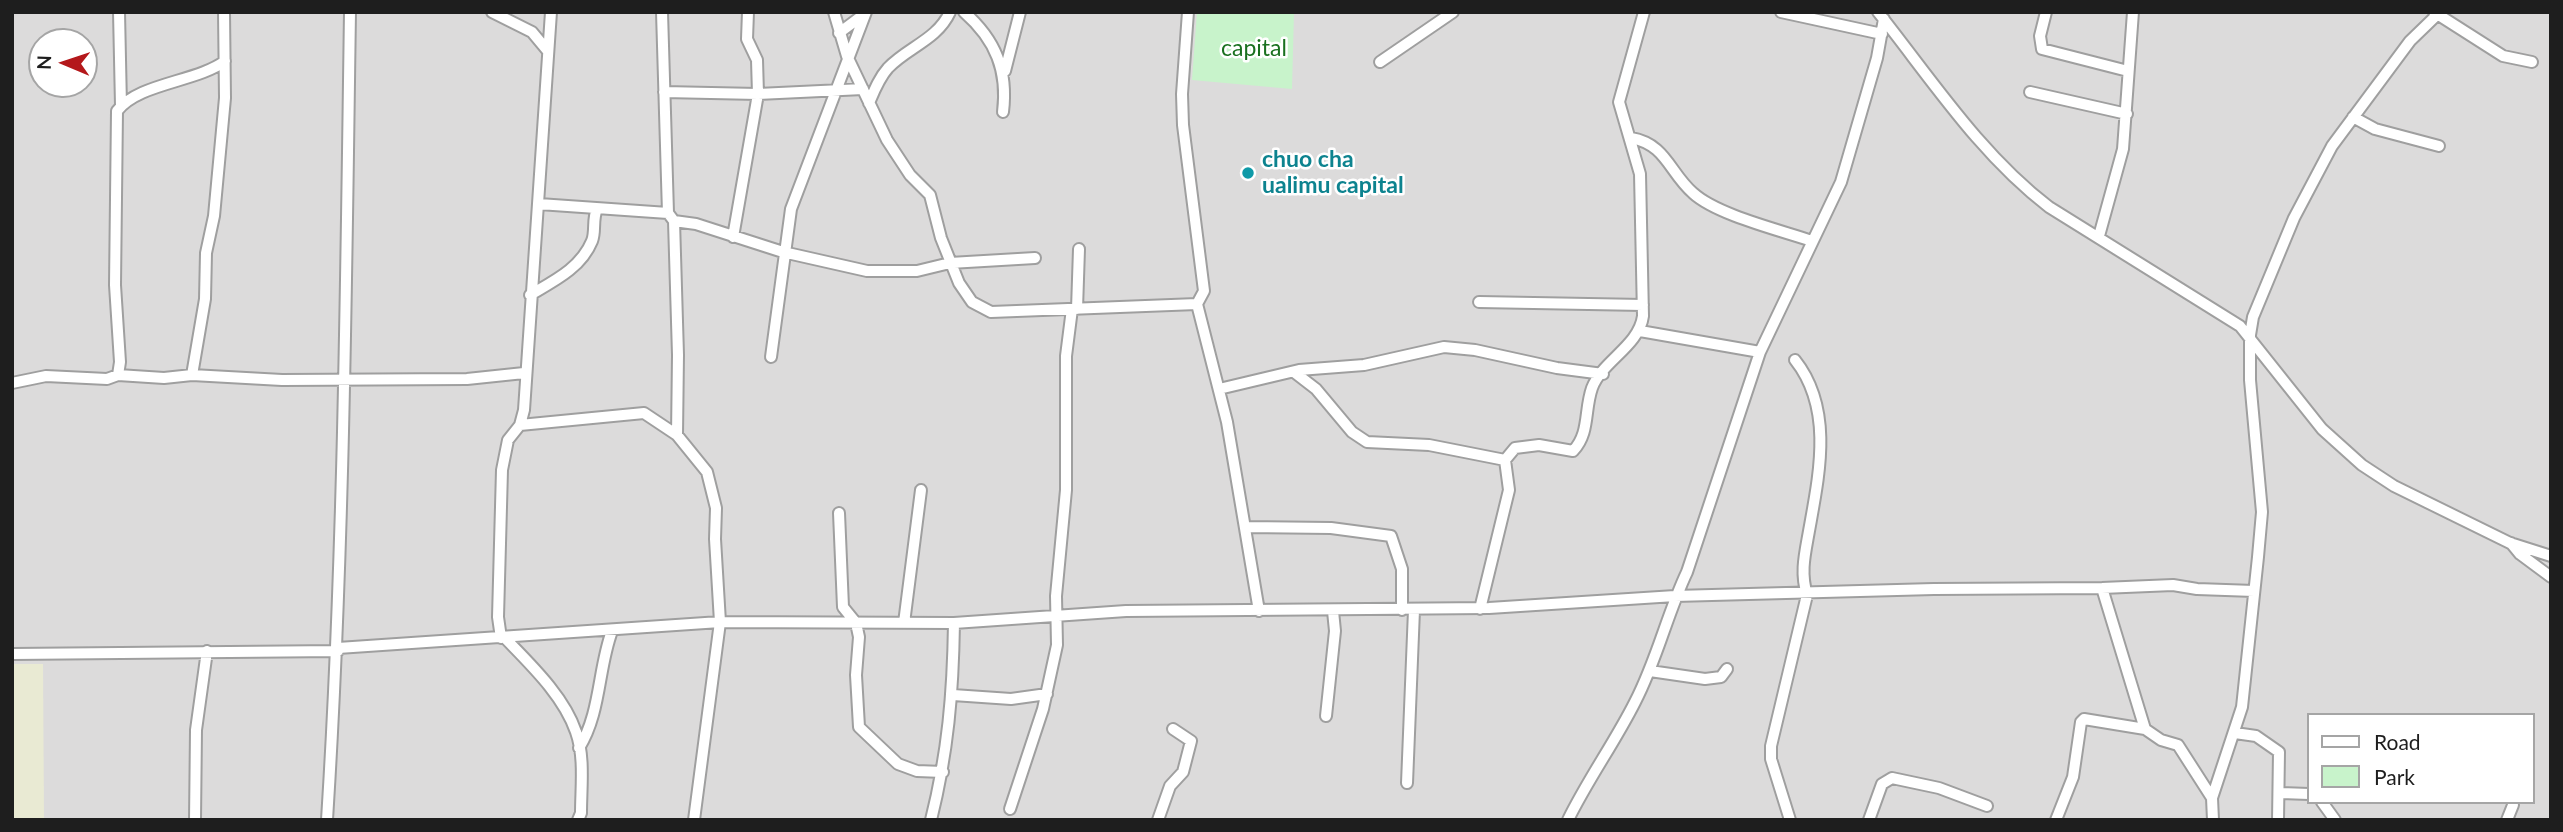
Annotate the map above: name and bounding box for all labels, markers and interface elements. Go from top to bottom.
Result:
north arrow [28,28,98,98]
park label: capital [1221,35,1287,63]
text: N [32,55,55,70]
place label: chuo cha ualimu capital [1262,146,1404,200]
marker: chuo cha ualimu capital [1240,165,1256,181]
legend [2308,713,2535,804]
text: Road [2374,729,2421,754]
text: Park [2374,764,2415,789]

